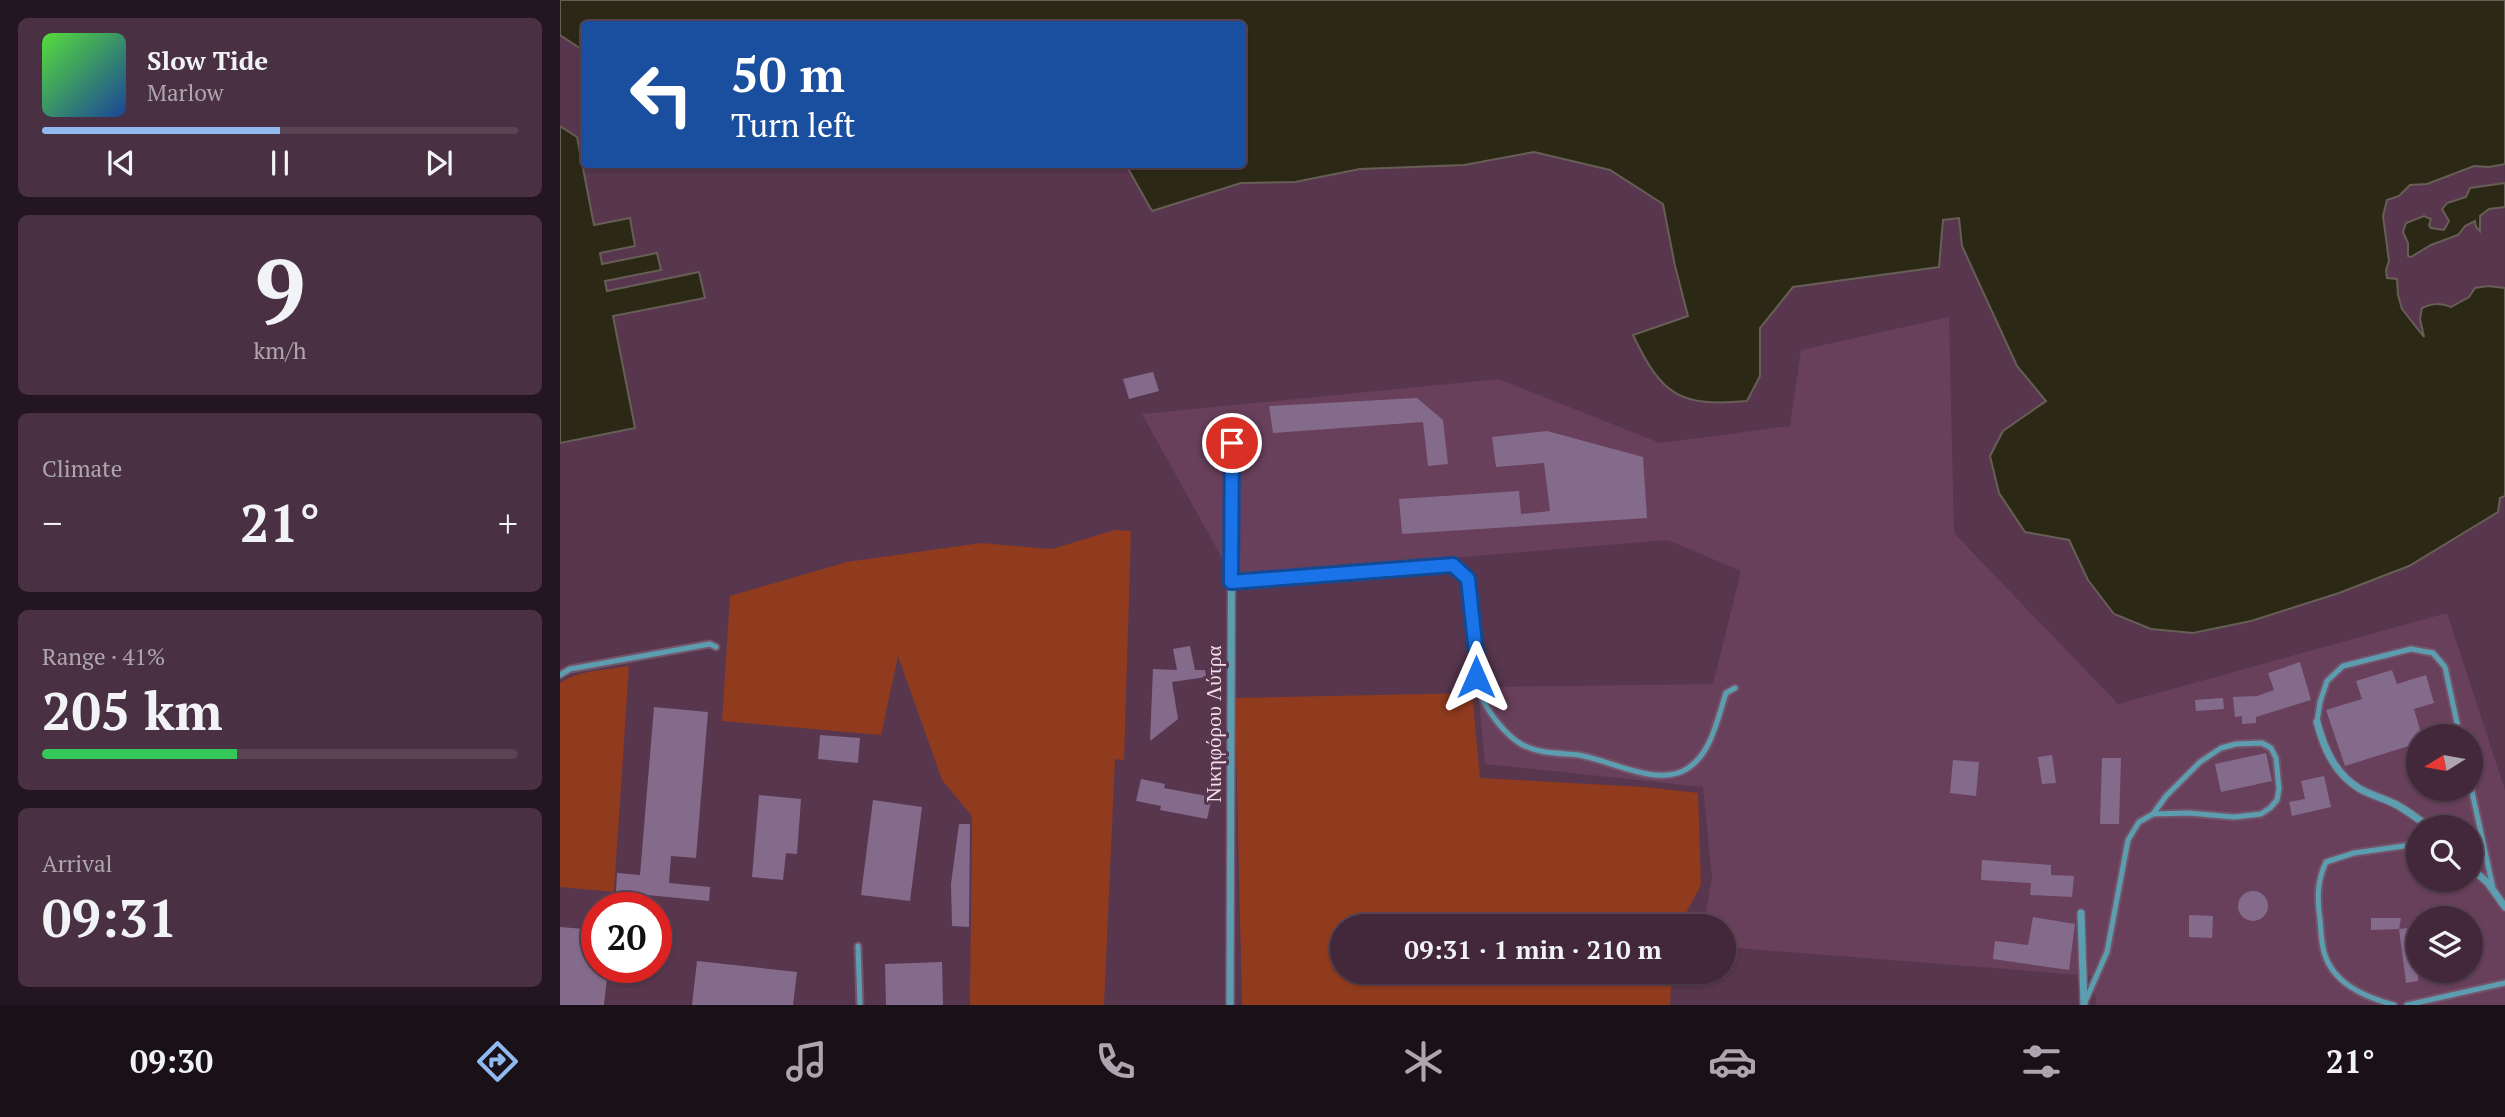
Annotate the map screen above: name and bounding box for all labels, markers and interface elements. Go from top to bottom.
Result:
text: 50 m [731,41,845,106]
text: Slow Tide [147,43,268,77]
icon: left [616,49,707,140]
text: Marlow [147,77,224,108]
text: Turn left [731,104,855,146]
icon: previous [102,144,140,182]
icon: pause [261,144,299,182]
icon: next [420,144,458,182]
text: 9 [254,229,306,350]
text: km/h [253,335,307,366]
pin [1202,413,1262,473]
icon: arrive [1213,424,1251,462]
text: Climate [42,453,122,484]
text: 21° [240,488,320,557]
text: − [42,498,62,548]
text: + [498,498,518,548]
position arrow [1439,640,1513,714]
text: Range · 41% [42,641,165,672]
street label: Νικηφόρου Λύτρα [1199,645,1227,803]
text: 205 km [42,676,223,745]
north arrow [2406,724,2483,802]
map controls [2406,724,2483,983]
button: search [2406,815,2483,892]
text: Arrival [42,848,113,879]
text: 09:31 [42,883,177,952]
speed limit sign: 20 [581,892,672,983]
button: layers [2406,906,2483,983]
text: 09:31 · 1 min · 210 m [1404,932,1662,966]
icon: directions [473,1037,522,1086]
icon: music [782,1037,831,1086]
icon: phone [1091,1037,1140,1086]
icon: climate [1399,1037,1448,1086]
icon: car [1708,1037,1757,1086]
icon: filters [2017,1037,2066,1086]
text: 09:30 [130,1040,213,1082]
text: 21° [2326,1040,2375,1082]

